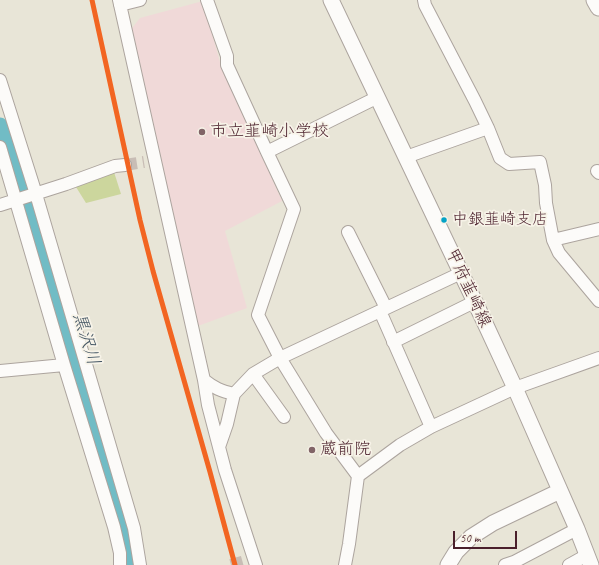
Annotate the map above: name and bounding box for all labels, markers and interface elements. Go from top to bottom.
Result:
place label: 市立韮崎小学校 [210,122,329,142]
marker: 市立韮崎小学校 [197,127,207,137]
place label: 中銀韮崎支店 [452,210,548,230]
marker: 中銀韮崎支店 [439,215,449,225]
street label: 甲府韮崎線 [441,245,495,331]
water label: 黒沢川 [68,310,104,368]
place label: 蔵前院 [320,440,371,460]
marker: 蔵前院 [307,445,317,455]
scale bar [455,523,519,549]
text: 50 m [460,530,480,546]

